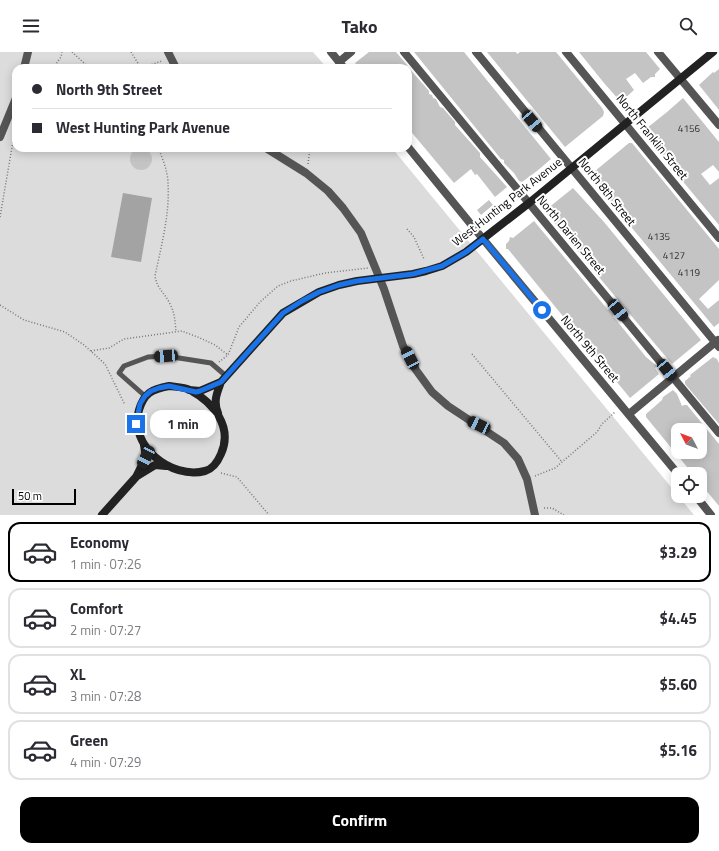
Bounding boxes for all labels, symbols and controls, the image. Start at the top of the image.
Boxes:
text: Tako [341,13,378,40]
icon: menu [20,15,42,37]
icon: search [677,15,699,37]
text: North 9th Street [56,78,162,101]
street label: North Franklin Street [612,90,694,184]
car [520,108,544,134]
text: West Hunting Park Avenue [56,116,230,139]
house number: 4156 [678,121,701,136]
street label: West Hunting Park Avenue [448,153,566,251]
street label: North 8th Street [574,154,641,230]
street label: North Darien Street [532,191,611,279]
house number: 4135 [648,229,671,244]
house number: 4127 [663,248,685,263]
house number: 4119 [678,265,701,280]
car [606,297,630,323]
route start [533,301,551,319]
street label: North 9th Street [556,311,625,387]
car [399,345,421,371]
car [154,349,178,363]
car [655,357,679,383]
callout: 1 min [150,410,216,438]
text: 1 min [167,414,199,434]
car [466,414,492,436]
route end [127,415,145,433]
north arrow [671,423,707,459]
map controls [671,423,707,503]
car [135,444,157,470]
button: locate [671,467,707,503]
scale bar [12,487,76,506]
text: 50 m [18,488,42,504]
text: Economy [70,531,129,554]
icon: car [22,534,58,570]
text: $3.29 [660,541,697,564]
text: 1 min · 07:26 [70,554,141,574]
text: Comfort [70,597,123,620]
icon: car [22,600,58,636]
text: $4.45 [660,607,697,630]
text: 2 min · 07:27 [70,620,141,640]
text: XL [70,663,86,686]
icon: car [22,666,58,702]
text: $5.60 [660,673,697,696]
text: 3 min · 07:28 [70,686,141,706]
text: Green [70,729,108,752]
icon: car [22,732,58,768]
text: $5.16 [660,739,697,762]
text: 4 min · 07:29 [70,752,141,772]
button: Confirm [20,797,699,843]

